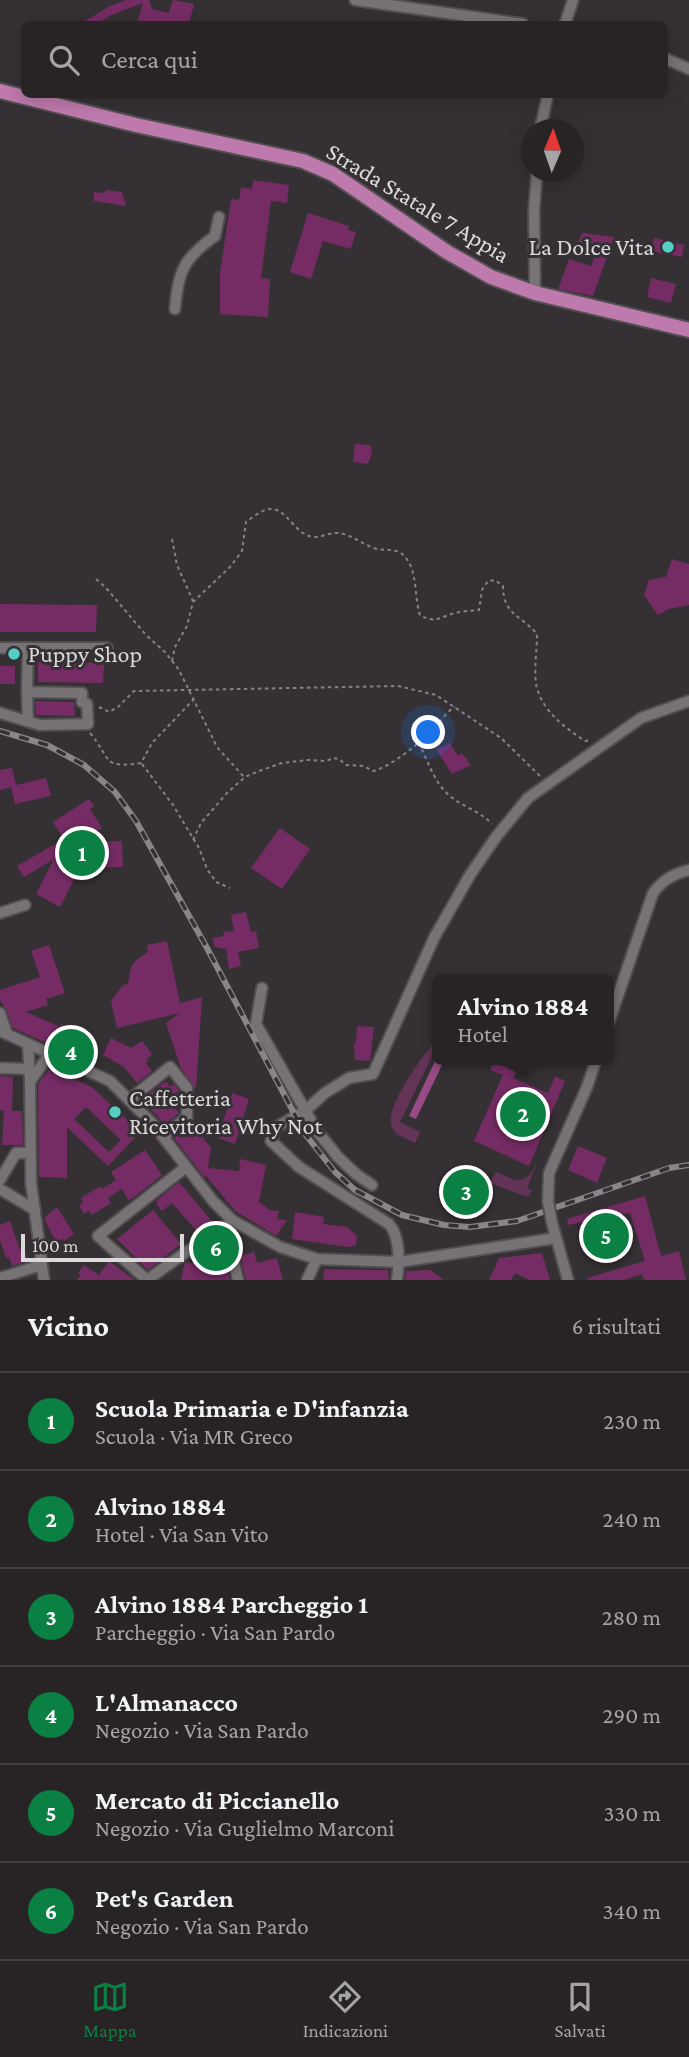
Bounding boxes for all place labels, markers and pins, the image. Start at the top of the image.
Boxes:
place label: La Dolce Vita [529,233,654,260]
marker: La Dolce Vita [660,239,676,255]
place label: Puppy Shop [28,640,142,667]
marker: Puppy Shop [6,646,22,662]
pin: 1 [59,827,105,879]
pin: 4 [48,1026,94,1078]
place label: Caffetteria Ricevitoria Why Not [129,1084,323,1139]
pin: 2 [500,1088,546,1140]
marker: Caffetteria Ricevitoria Why Not [107,1104,123,1120]
pin: 3 [443,1166,489,1218]
pin: 5 [583,1210,629,1262]
pin: 6 [193,1222,239,1274]

